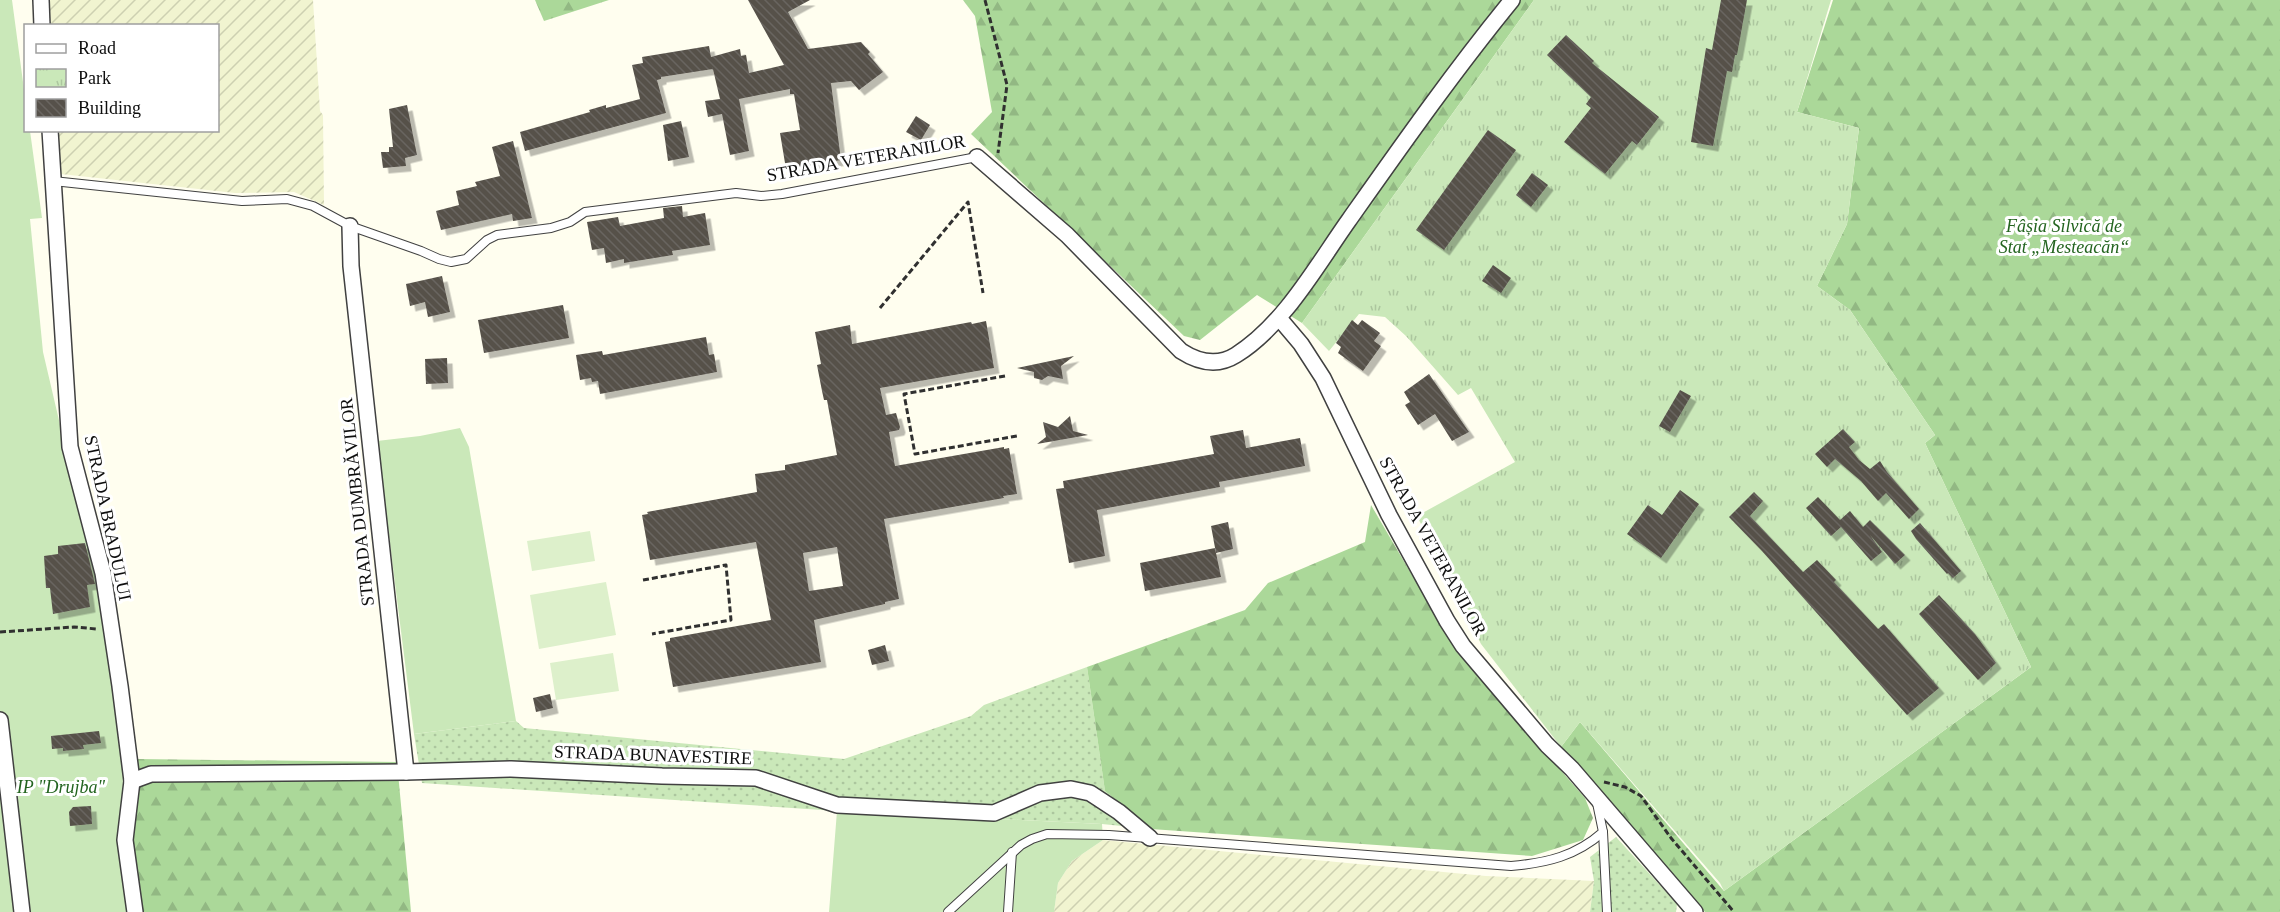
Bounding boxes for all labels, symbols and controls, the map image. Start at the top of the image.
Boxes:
legend [24,24,219,132]
text: Road [78,38,116,58]
text: Park [78,68,111,88]
text: Building [78,98,141,118]
street label: STRADA VETERANILOR [765,131,967,185]
park label: Fâșia Silvică de Stat „Mesteacăn“ [1999,216,2129,257]
street label: STRADA DUMBRĂVILOR [336,397,378,607]
street label: STRADA BRADULUI [81,434,135,602]
street label: STRADA VETERANILOR [1375,453,1491,639]
street label: STRADA BUNAVESTIRE [554,742,752,768]
park label: IP "Drujba" [16,777,106,797]

